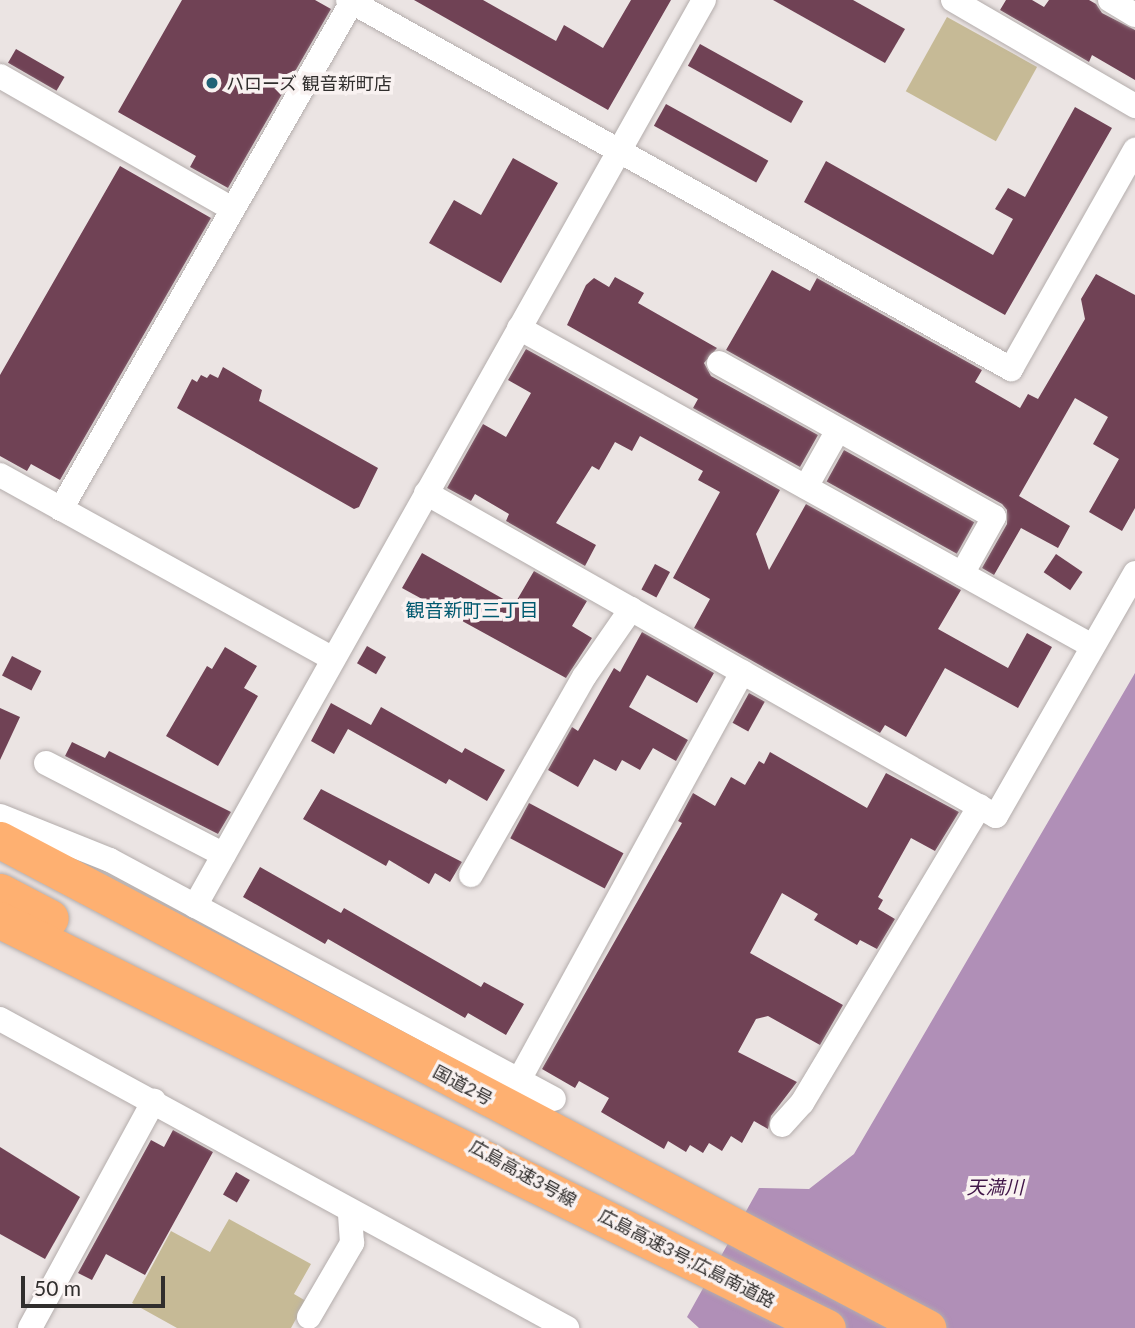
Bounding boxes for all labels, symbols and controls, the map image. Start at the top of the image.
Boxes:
place label: ハローズ 観音新町店 [226,72,393,94]
marker: ハローズ 観音新町店 [204,75,220,91]
district label: 観音新町三丁目 [406,599,538,621]
street label: 国道2号 [429,1060,497,1110]
street label: 広島高速3号線 [466,1135,580,1211]
water label: 天満川 [967,1176,1023,1198]
street label: 広島高速3号;広島南道路 [595,1204,779,1312]
scale bar [24,1262,168,1306]
text: 50 m [34,1275,81,1300]

